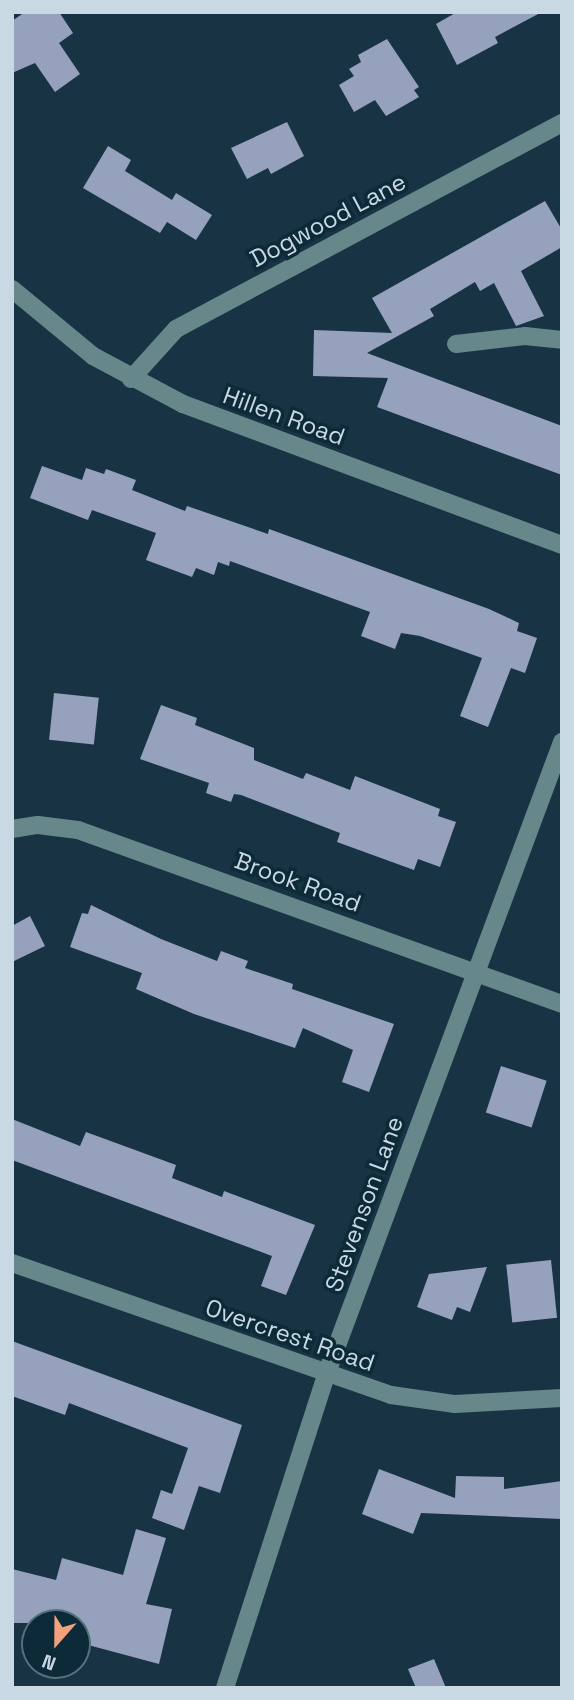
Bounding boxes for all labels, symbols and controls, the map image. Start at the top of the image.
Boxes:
street label: Dogwood Lane [245,167,411,273]
street label: Hillen Road [219,381,349,451]
street label: Brook Road [231,846,365,918]
street label: Stevenson Lane [319,1112,409,1296]
street label: Overcrest Road [202,1293,378,1377]
north arrow [21,1609,91,1679]
text: N [39,1648,59,1676]

